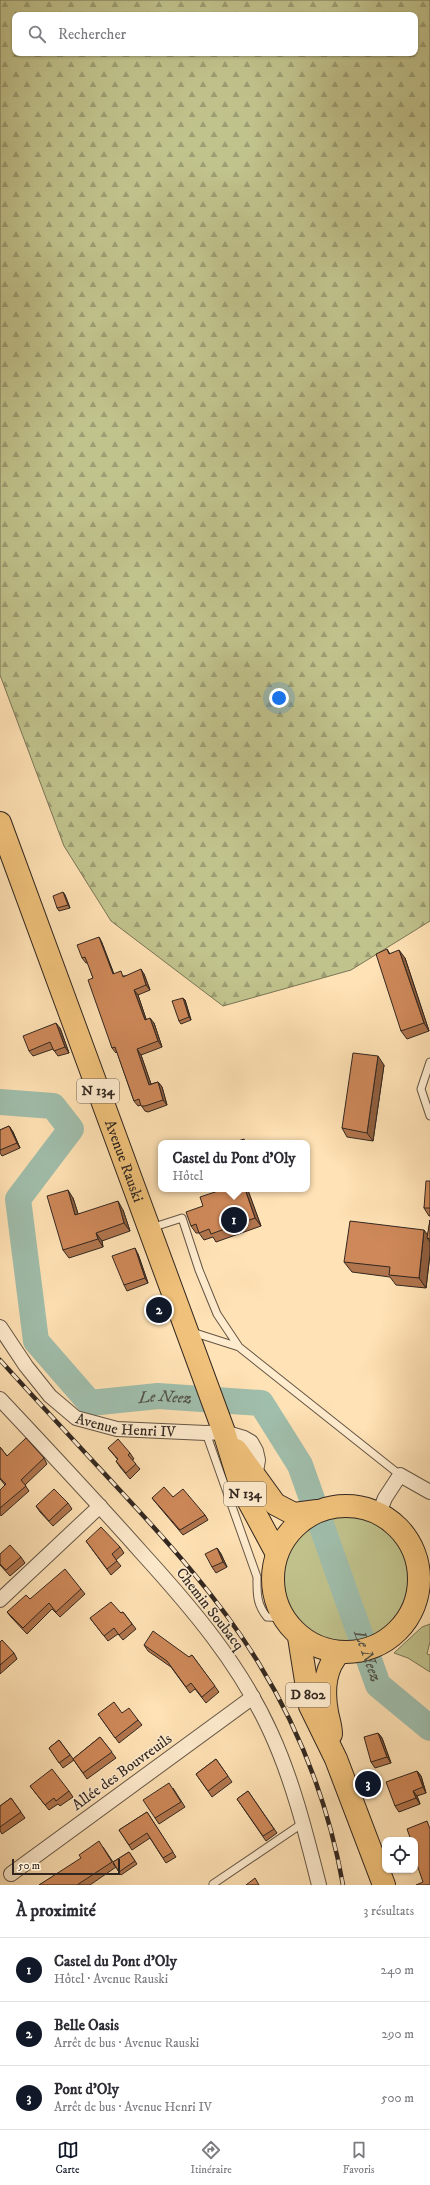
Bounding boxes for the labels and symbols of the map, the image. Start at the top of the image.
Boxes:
your location [269,688,289,708]
road number: N 134 [77,1079,119,1103]
street label: Avenue Rauski [100,1117,148,1205]
pin: 1 [221,1205,247,1235]
pin: 2 [146,1295,172,1325]
water label: Le Neez [136,1386,193,1408]
street label: Avenue Henri IV [74,1409,177,1441]
road number: N 134 [224,1482,266,1506]
street label: Chemin Soubacq [172,1564,249,1655]
water label: Le Neez [349,1626,386,1685]
road number: D 802 [286,1683,330,1707]
street label: Allée des Bouvreuils [68,1729,176,1815]
pin: 3 [355,1769,381,1799]
scale bar [12,1857,120,1876]

